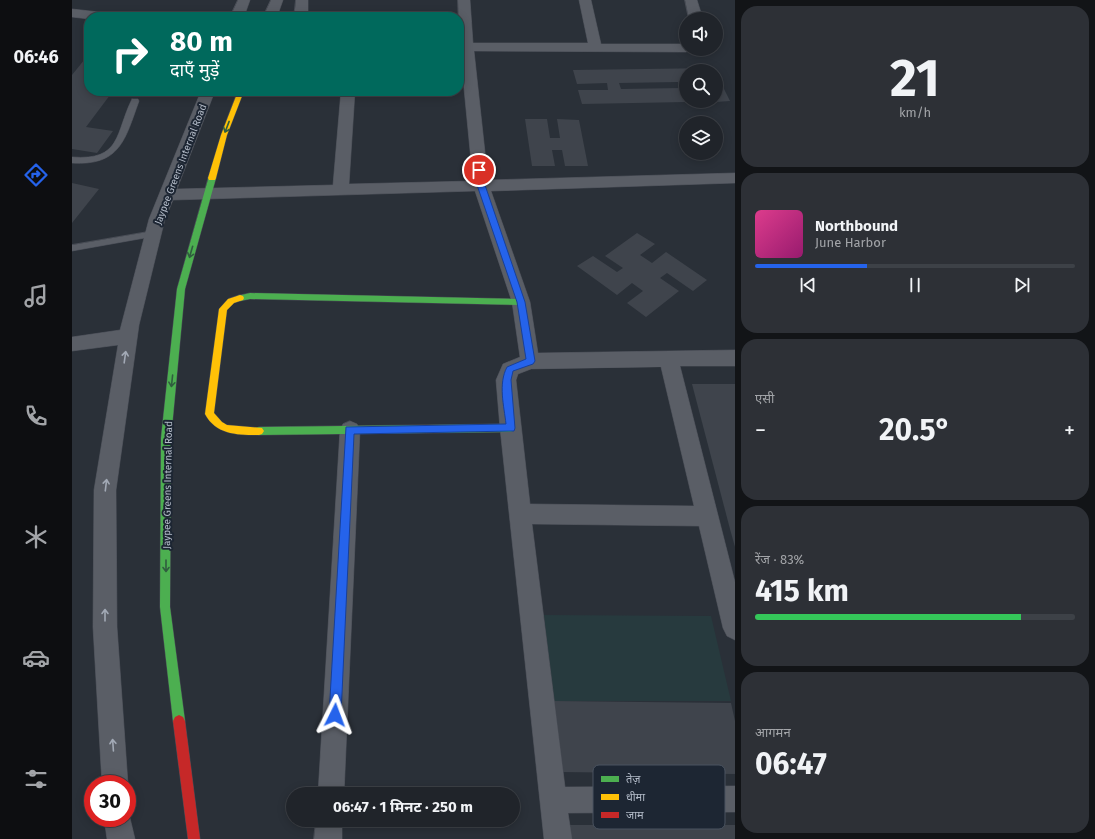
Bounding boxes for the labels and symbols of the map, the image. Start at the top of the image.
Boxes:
street label: Jaypee Greens Internal Road [152,102,209,226]
one-way arrow [222,121,230,133]
pin [462,153,496,187]
one-way arrow [187,246,194,259]
one-way arrow [121,351,129,364]
one-way arrow [168,374,176,387]
street label: Jaypee Greens Internal Road [161,421,175,549]
one-way arrow [102,479,110,492]
one-way arrow [162,559,170,572]
one-way arrow [101,609,109,622]
position arrow [314,694,356,736]
one-way arrow [109,739,116,752]
legend [593,765,725,829]
text: तेज़ [626,773,641,786]
speed limit sign: 30 [84,775,136,827]
text: धीमा [626,791,645,804]
text: जाम [626,809,644,822]

